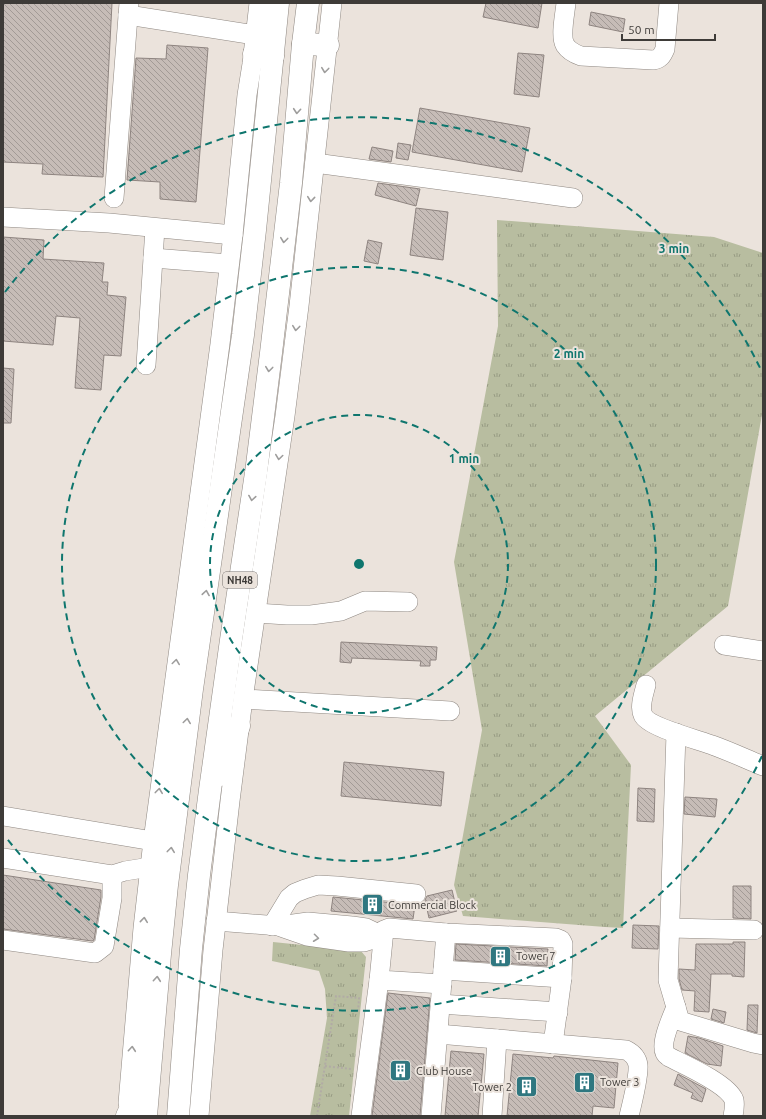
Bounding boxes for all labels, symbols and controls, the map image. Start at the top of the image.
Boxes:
scale bar [622,16,715,42]
text: 50 m [628,23,655,36]
one-way arrow [321,67,330,73]
one-way arrow [293,108,302,114]
one-way arrow [307,196,316,202]
one-way arrow [280,237,289,243]
text: 3 min [659,242,689,255]
one-way arrow [292,325,301,331]
text: 2 min [554,347,584,360]
one-way arrow [265,366,274,372]
text: 1 min [449,452,479,465]
one-way arrow [275,454,284,460]
one-way arrow [248,495,257,501]
centre of rings [352,557,366,571]
road number: NH48 [223,572,257,588]
one-way arrow [201,589,210,596]
one-way arrow [171,659,180,665]
one-way arrow [182,718,191,724]
one-way arrow [154,788,163,794]
one-way arrow [166,847,175,853]
building icon: Commercial Block [360,892,386,918]
place label: Commercial Block [388,899,477,911]
one-way arrow [139,917,148,923]
one-way arrow [313,933,319,942]
building icon: Tower 7 [488,943,514,969]
place label: Tower 7 [516,950,556,962]
one-way arrow [153,976,162,982]
one-way arrow [128,1046,137,1052]
building icon: Club House [387,1058,413,1084]
place label: Club House [416,1065,472,1077]
building icon: Tower 3 [571,1069,597,1095]
building icon: Tower 2 [514,1074,540,1100]
place label: Tower 3 [600,1076,640,1088]
place label: Tower 2 [472,1081,512,1093]

